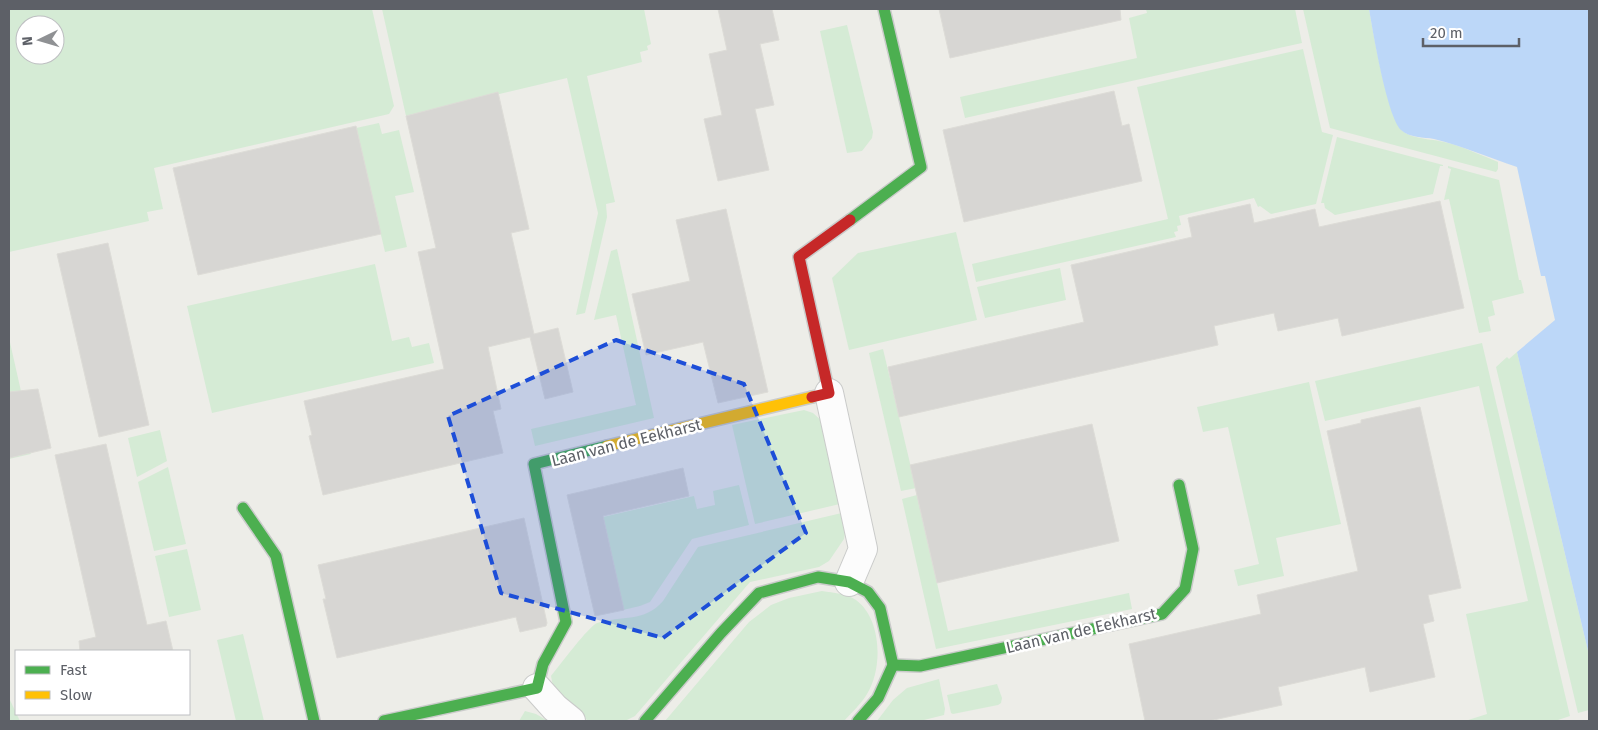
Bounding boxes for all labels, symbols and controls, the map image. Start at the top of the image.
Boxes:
north arrow [15,15,65,65]
scale bar [1423,15,1519,47]
text: 20 m [1430,24,1463,42]
text: N [19,36,36,46]
street label: Laan van de Eekharst [549,415,703,470]
street label: Laan van de Eekharst [1004,604,1158,657]
legend [15,650,190,715]
text: Fast [60,661,87,679]
text: Slow [60,686,92,704]

